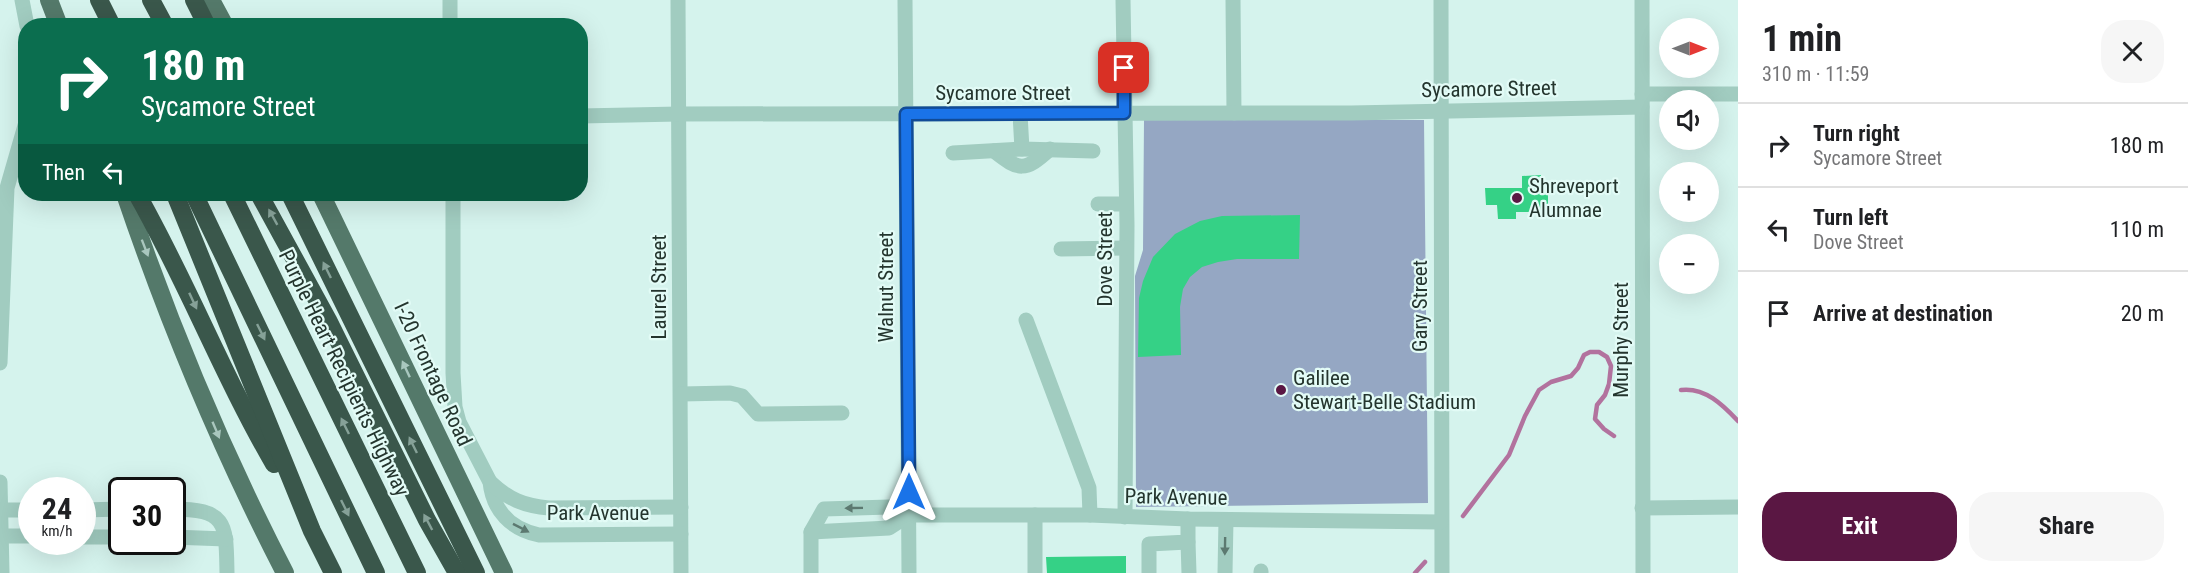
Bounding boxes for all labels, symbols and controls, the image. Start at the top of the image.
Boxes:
north arrow [1659,18,1719,78]
map controls [1659,18,1719,294]
text: 1 min [1762,18,1842,60]
button: close [2101,20,2164,83]
text: 180 m [141,41,246,90]
icon: right [42,42,120,120]
pin [1098,42,1149,93]
icon: arrive [1107,51,1140,84]
text: 310 m · 11:59 [1762,62,1869,86]
street label: Sycamore Street [1421,76,1557,102]
street label: Sycamore Street [935,81,1071,105]
button: sound [1659,90,1719,150]
text: Sycamore Street [141,91,315,123]
text: Turn right [1813,121,1900,146]
icon: right [1762,129,1795,162]
text: 180 m [2110,133,2164,158]
text: Sycamore Street [1813,146,1942,170]
icon: left [97,156,130,189]
text: Then [42,160,85,185]
button: + [1659,162,1719,222]
place label: Shreveport Alumnae [1529,174,1619,222]
marker: Shreveport Alumnae [1510,191,1524,205]
text: Turn left [1813,205,1888,230]
one-way arrow [268,209,278,226]
street label: Dove Street [1093,211,1117,307]
icon: left [1762,213,1795,246]
text: 110 m [2110,217,2164,242]
text: Dove Street [1813,230,1904,254]
street label: Walnut Street [874,231,898,343]
street label: Laurel Street [647,234,671,340]
button: − [1659,234,1719,294]
one-way arrow [140,240,150,258]
street label: Purple Heart Recipients Highway [274,246,414,500]
street label: Gary Street [1408,260,1432,352]
one-way arrow [322,262,331,279]
street label: Murphy Street [1609,282,1633,398]
one-way arrow [189,293,198,310]
icon: arrive [1762,297,1795,330]
street label: I-20 Frontage Road [389,298,477,450]
text: Arrive at destination [1813,301,1993,326]
text: 20 m [2121,301,2164,326]
one-way arrow [256,323,265,340]
one-way arrow [401,359,411,377]
place label: Galilee Stewart-Belle Stadium [1293,366,1476,414]
marker: Galilee Stewart-Belle Stadium [1274,383,1288,397]
one-way arrow [340,417,350,434]
one-way arrow [212,421,221,439]
one-way arrow [409,436,419,454]
position arrow [877,460,941,524]
speed limit sign: 30 [108,477,186,555]
street label: Park Avenue [1124,484,1228,510]
text: 24 [42,491,72,526]
button: Exit [1762,492,1957,561]
button: Share [1969,492,2164,561]
one-way arrow [340,499,350,516]
street label: Park Avenue [547,501,650,525]
one-way arrow [844,503,863,513]
one-way arrow [423,513,433,530]
text: km/h [42,522,72,540]
one-way arrow [512,523,529,533]
one-way arrow [1221,537,1230,556]

